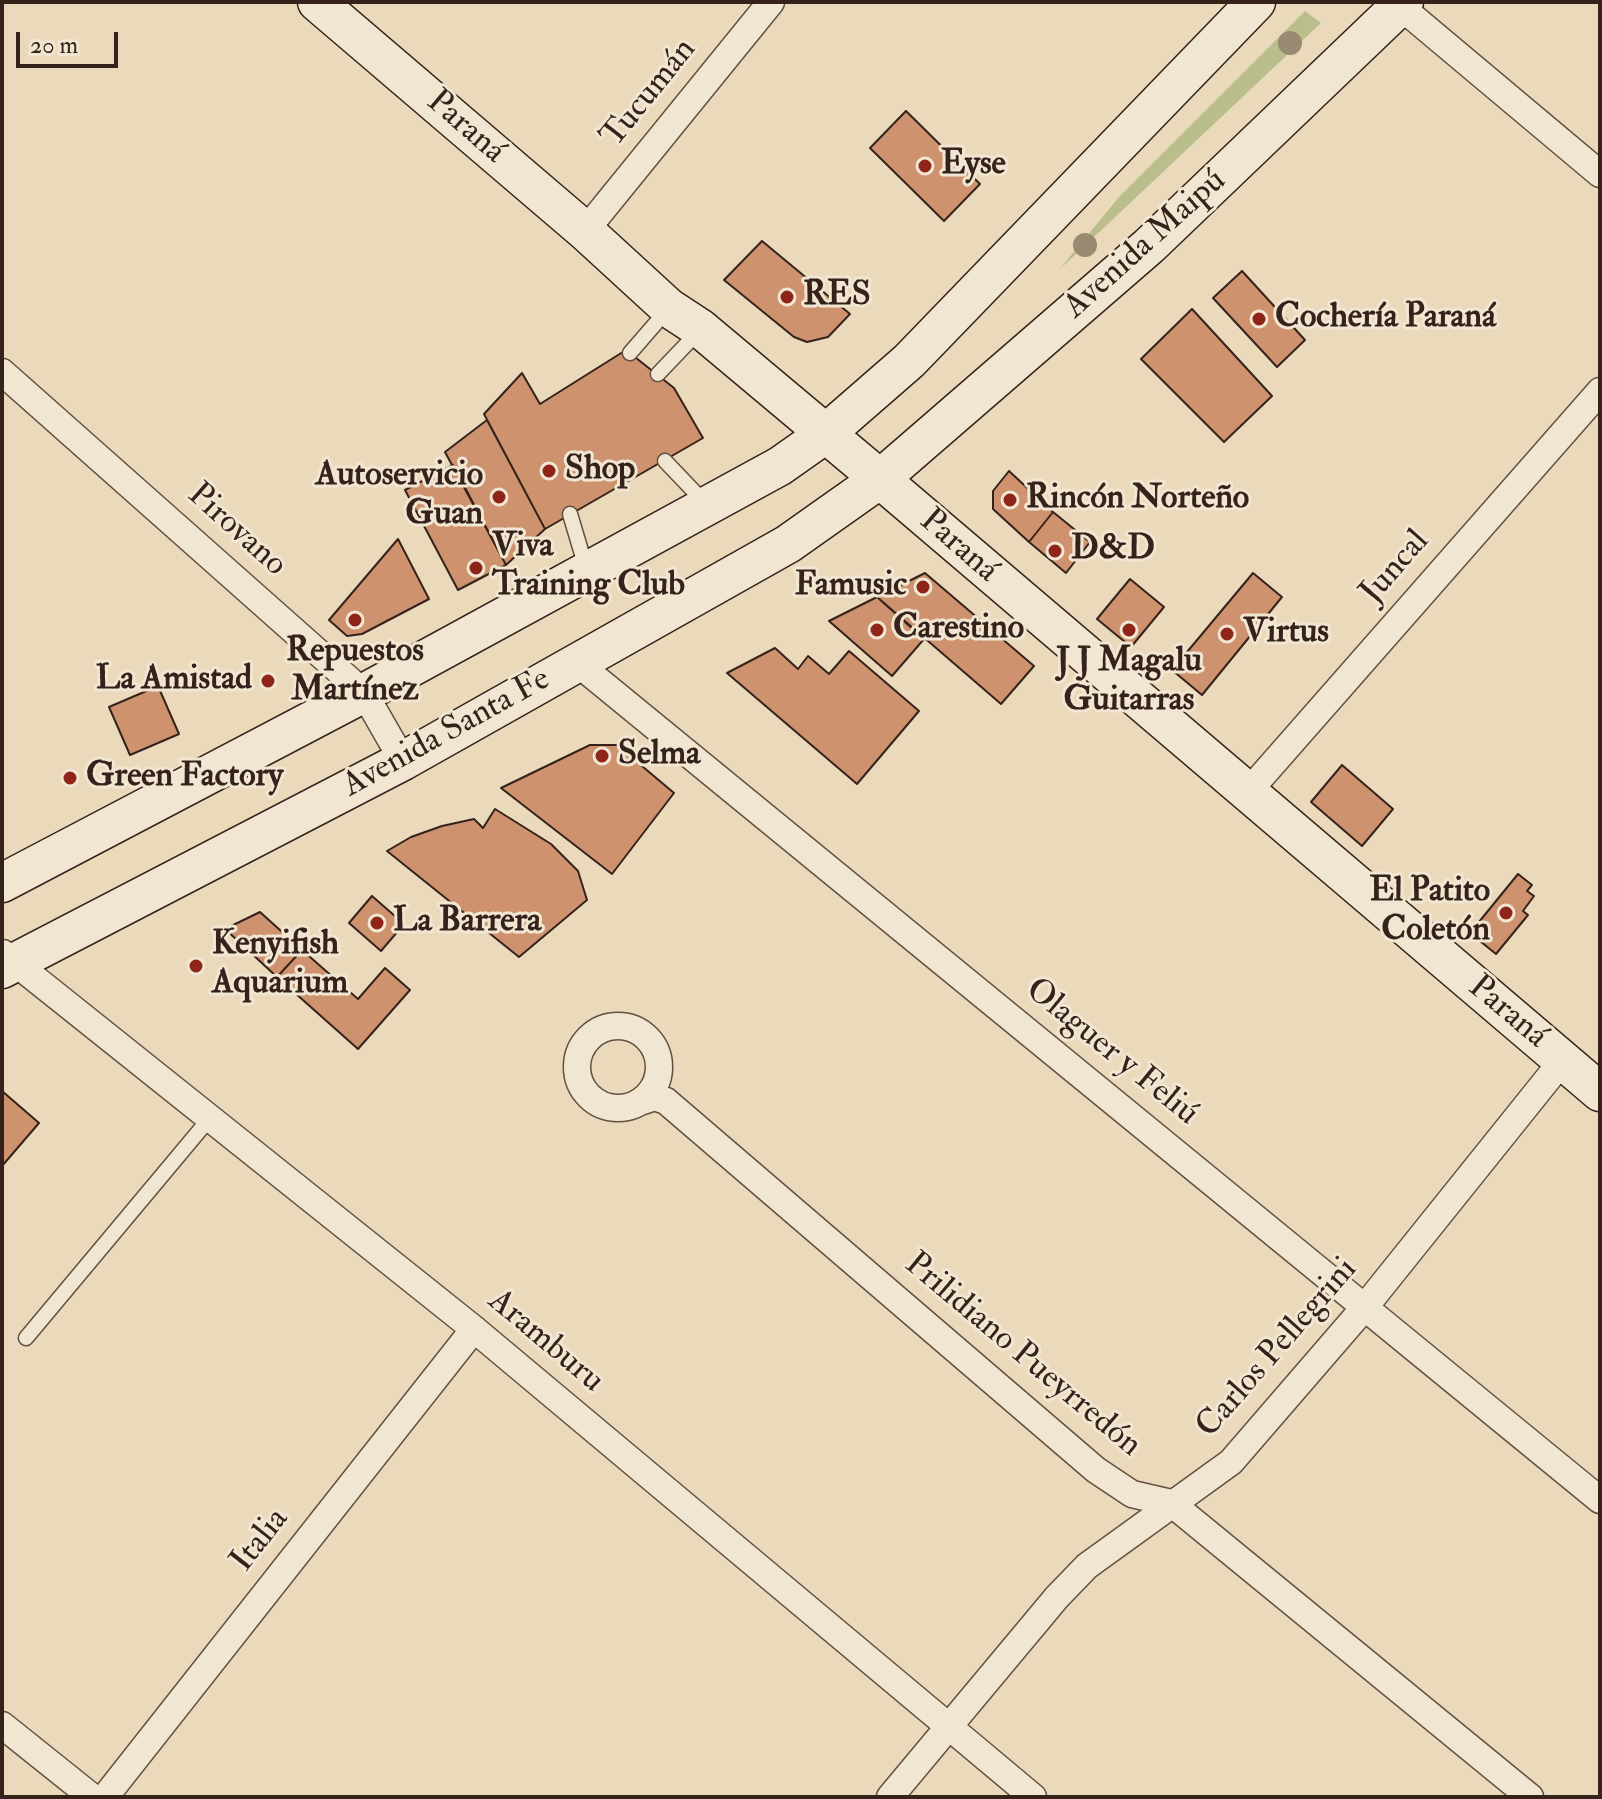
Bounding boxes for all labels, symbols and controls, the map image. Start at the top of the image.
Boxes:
scale bar [20,16,122,66]
text: 20 m [30,30,78,61]
street label: Tucumán [594,31,706,157]
street label: Paraná [417,83,513,173]
place label: Eyse [941,146,1006,186]
marker: Eyse [916,157,934,175]
street label: Avenida Maipú [1057,162,1235,328]
place label: RES [803,277,871,317]
marker: RES [778,288,796,306]
place label: Cochería Paraná [1275,299,1496,339]
marker: Cochería Paraná [1250,310,1268,328]
place label: Shop [565,451,635,491]
place label: Autoservicio Guan [315,457,483,536]
marker: Shop [540,462,558,480]
street label: Pirovano [178,476,294,586]
place label: Rincón Norteño [1026,480,1249,520]
marker: Autoservicio Guan [490,488,508,506]
marker: Rincón Norteño [1001,491,1019,509]
street label: Paraná [910,502,1006,592]
street label: Juncal [1353,523,1439,613]
place label: Viva Training Club [492,528,685,608]
place label: D&D [1071,531,1155,571]
marker: D&D [1046,542,1064,560]
marker: Viva Training Club [467,559,485,577]
place label: Famusic [795,567,907,607]
marker: Famusic [914,578,932,596]
place label: Carestino [893,610,1024,650]
marker: Repuestos Martínez [346,611,364,629]
place label: Virtus [1243,614,1329,654]
marker: Carestino [868,621,886,639]
marker: J J Magalu Guitarras [1120,621,1138,639]
marker: Virtus [1218,625,1236,643]
place label: Repuestos Martínez [286,633,424,712]
place label: J J Magalu Guitarras [1056,643,1202,722]
street label: Avenida Santa Fe [336,660,558,808]
place label: La Amistad [96,661,252,701]
marker: La Amistad [259,672,277,690]
place label: Selma [618,736,700,776]
marker: Selma [593,747,611,765]
place label: Green Factory [86,758,283,798]
marker: Green Factory [61,769,79,787]
place label: El Patito Coletón [1369,873,1490,952]
place label: La Barrera [393,903,541,943]
marker: El Patito Coletón [1497,904,1515,922]
marker: La Barrera [368,914,386,932]
place label: Kenyifish Aquarium [212,926,348,1006]
marker: Kenyifish Aquarium [187,957,205,975]
street label: Paraná [1459,968,1555,1058]
street label: Olaguer y Feliú [1016,971,1206,1135]
street label: Prilidiano Pueyrredón [895,1245,1149,1467]
street label: Carlos Pellegrini [1189,1251,1367,1447]
street label: Aramburu [479,1282,611,1402]
street label: Italia [223,1501,299,1581]

